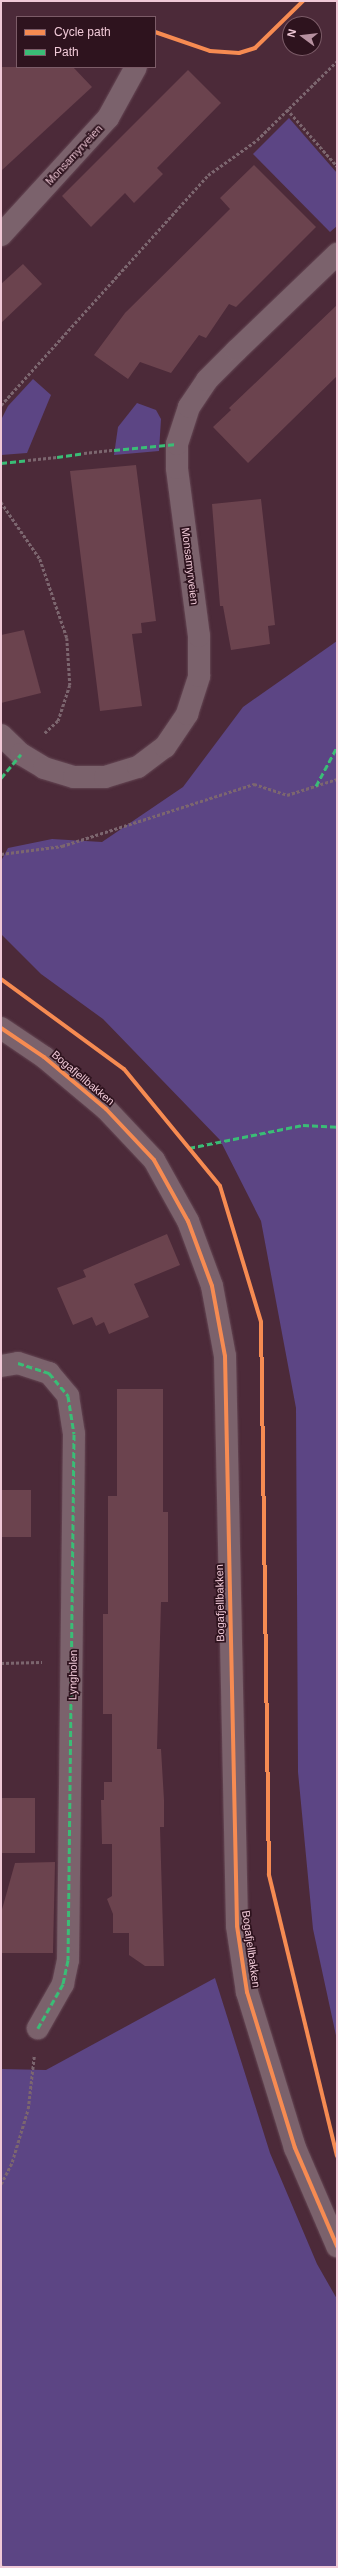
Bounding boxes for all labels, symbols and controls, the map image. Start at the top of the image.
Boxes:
legend [16,16,156,68]
north arrow [282,16,322,56]
text: Cycle path [54,25,111,39]
text: N [285,28,298,39]
text: Path [54,45,79,59]
street label: Monsamyrveien [43,122,105,188]
street label: Monsamyrveien [179,527,201,605]
street label: Bogafjellbakken [49,1048,117,1108]
street label: Bogafjellbakken [213,1564,227,1642]
street label: Lyngholen [66,1650,80,1700]
street label: Bogafjellbakken [239,1910,263,1988]

